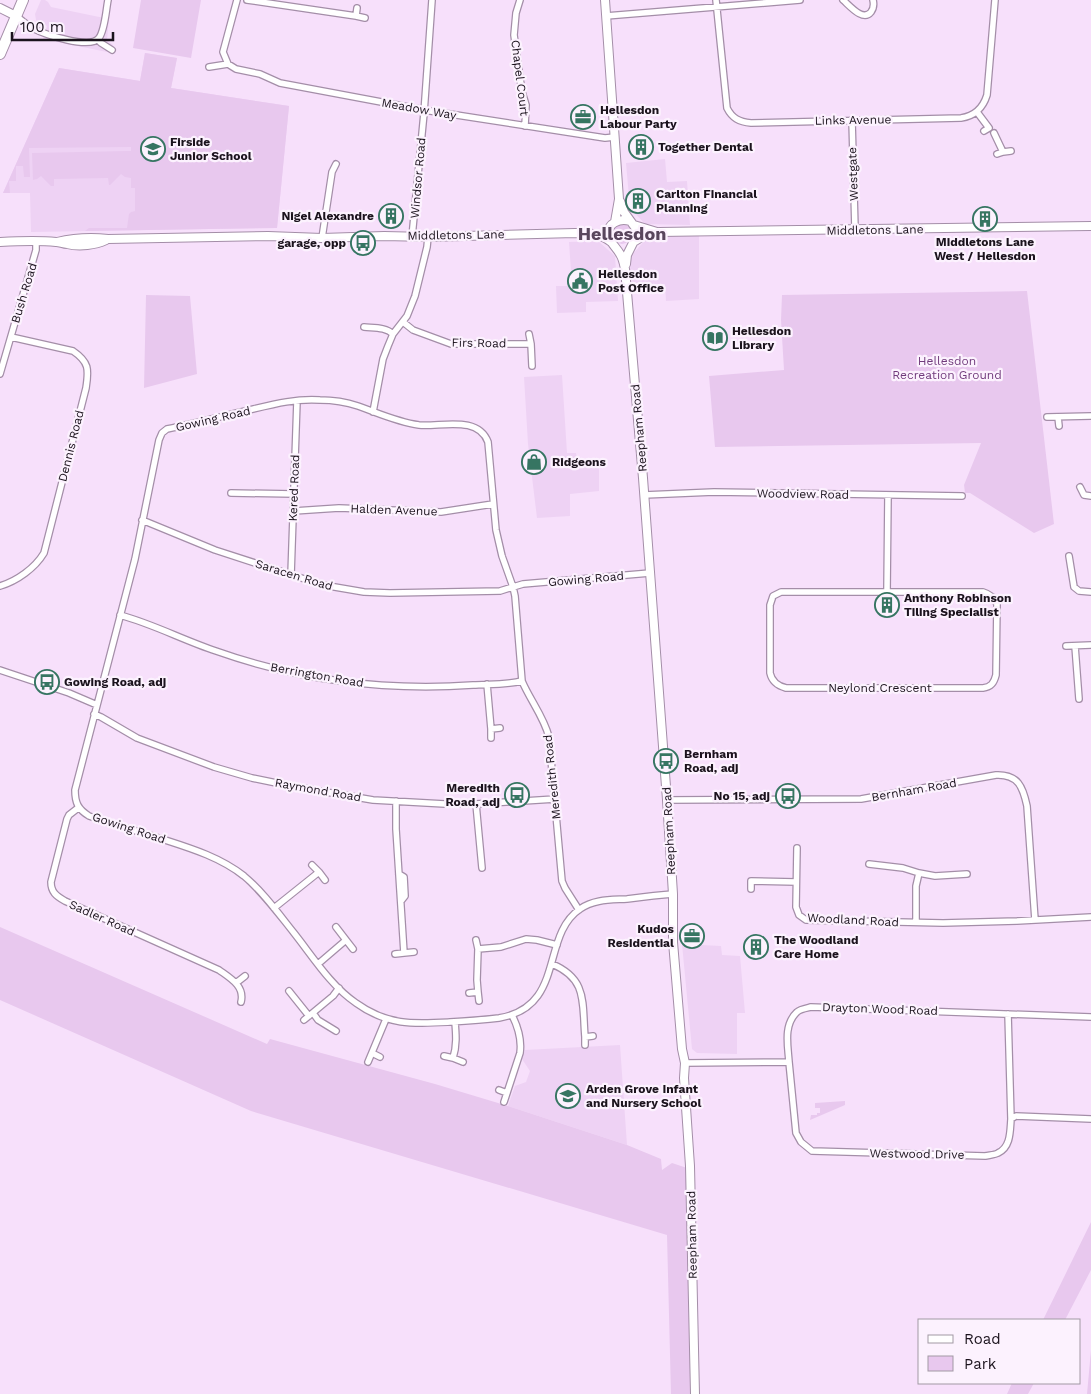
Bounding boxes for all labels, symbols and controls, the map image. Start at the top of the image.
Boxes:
scale bar [12,10,114,42]
text: 100 m [20,18,64,36]
street label: Chapel Court [508,39,532,117]
street label: Meadow Way [381,96,458,123]
place label: Hellesdon Labour Party [600,103,677,131]
office icon: Hellesdon Labour Party [570,104,596,130]
street label: Links Avenue [814,112,892,128]
building icon: Together Dental [628,134,654,160]
place label: Firside Junior School [170,135,252,163]
school or university icon: Firside Junior School [140,136,166,162]
street label: Windsor Road [407,137,429,219]
place label: Together Dental [658,140,753,154]
street label: Westgate [845,147,861,201]
place label: Carlton Financial Planning [656,187,757,215]
building icon: Carlton Financial Planning [625,188,651,214]
building icon: Nigel Alexandre [378,203,404,229]
building icon: Middletons Lane West / Hellesdon [972,206,998,232]
place label: Nigel Alexandre [281,209,374,223]
street label: Middletons Lane [826,222,924,238]
district label: Hellesdon [578,223,666,244]
street label: Middletons Lane [407,227,505,243]
bus stop icon: garage, opp [350,230,376,256]
place label: Middletons Lane West / Hellesdon [934,235,1036,263]
place label: garage, opp [277,236,346,250]
street label: Bush Road [8,261,40,325]
place label: Hellesdon Post Office [598,267,664,295]
public building icon: Hellesdon Post Office [567,268,593,294]
place label: Hellesdon Library [732,324,791,352]
library icon: Hellesdon Library [702,325,728,351]
street label: Firs Road [451,336,507,350]
park label: Hellesdon Recreation Ground [892,354,1002,382]
street label: Reepham Road [628,383,650,473]
street label: Gowing Road [174,404,252,434]
street label: Dennis Road [55,409,87,483]
shop icon: Ridgeons [521,449,547,475]
street label: Kered Road [286,454,302,522]
place label: Ridgeons [552,455,607,469]
street label: Woodview Road [757,486,849,502]
street label: Halden Avenue [350,501,438,519]
street label: Saracen Road [254,557,334,593]
street label: Gowing Road [547,569,625,589]
place label: Anthony Robinson Tiling Specialist [904,591,1011,619]
building icon: Anthony Robinson Tiling Specialist [874,592,900,618]
street label: Berrington Road [269,660,365,690]
bus stop icon: Gowing Road, adj [34,669,60,695]
place label: Gowing Road, adj [64,675,166,689]
street label: Neylond Crescent [828,681,932,695]
street label: Meredith Road [541,734,563,820]
place label: Bernham Road, adj [684,747,739,775]
bus stop icon: Bernham Road, adj [653,748,679,774]
street label: Raymond Road [274,776,362,804]
street label: Bernham Road [870,776,958,804]
place label: Meredith Road, adj [445,781,500,809]
bus stop icon: Meredith Road, adj [504,782,530,808]
bus stop icon: No 15, adj [775,783,801,809]
street label: Reepham Road [660,787,678,875]
place label: No 15, adj [714,789,770,803]
street label: Gowing Road [91,810,167,846]
street label: Sadler Road [67,897,137,939]
street label: Woodland Road [807,911,899,929]
place label: Kudos Residential [607,922,675,950]
office icon: Kudos Residential [679,923,705,949]
place label: The Woodland Care Home [774,933,859,961]
building icon: The Woodland Care Home [743,934,769,960]
street label: Drayton Wood Road [822,1000,938,1018]
place label: Arden Grove Infant and Nursery School [586,1082,701,1110]
school or university icon: Arden Grove Infant and Nursery School [555,1083,581,1109]
street label: Westwood Drive [869,1146,965,1162]
street label: Reepham Road [684,1191,700,1279]
legend [918,1319,1081,1384]
text: Road [964,1330,1001,1348]
text: Park [964,1355,997,1373]

